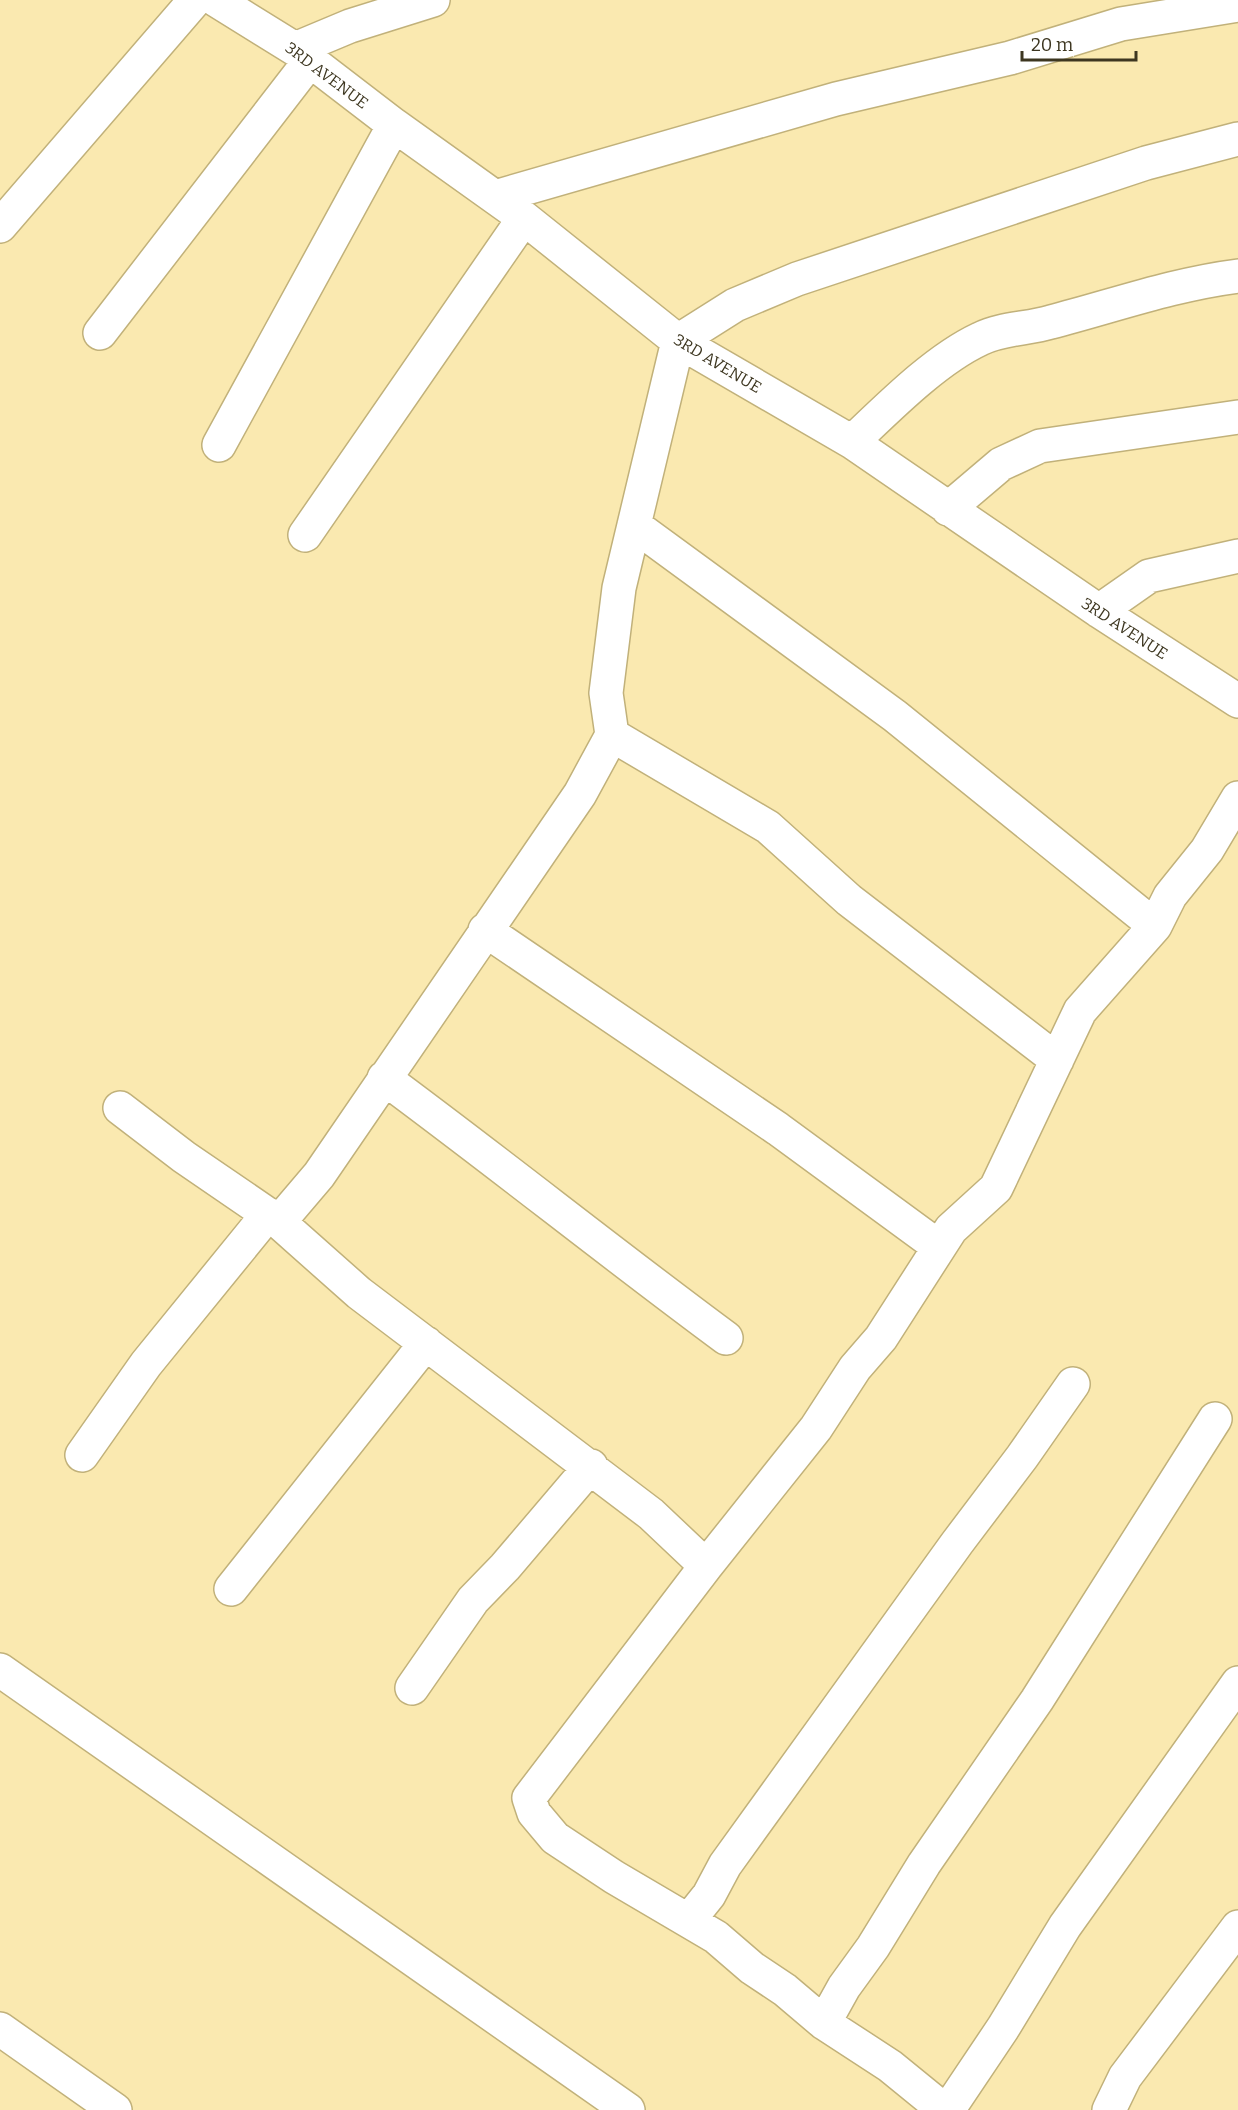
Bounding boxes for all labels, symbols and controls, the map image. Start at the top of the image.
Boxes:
scale bar [1022,24,1136,62]
text: 20 m [1031,34,1073,56]
street label: 3RD AVENUE [282,38,372,113]
street label: 3RD AVENUE [671,330,765,397]
street label: 3RD AVENUE [1078,594,1171,663]

